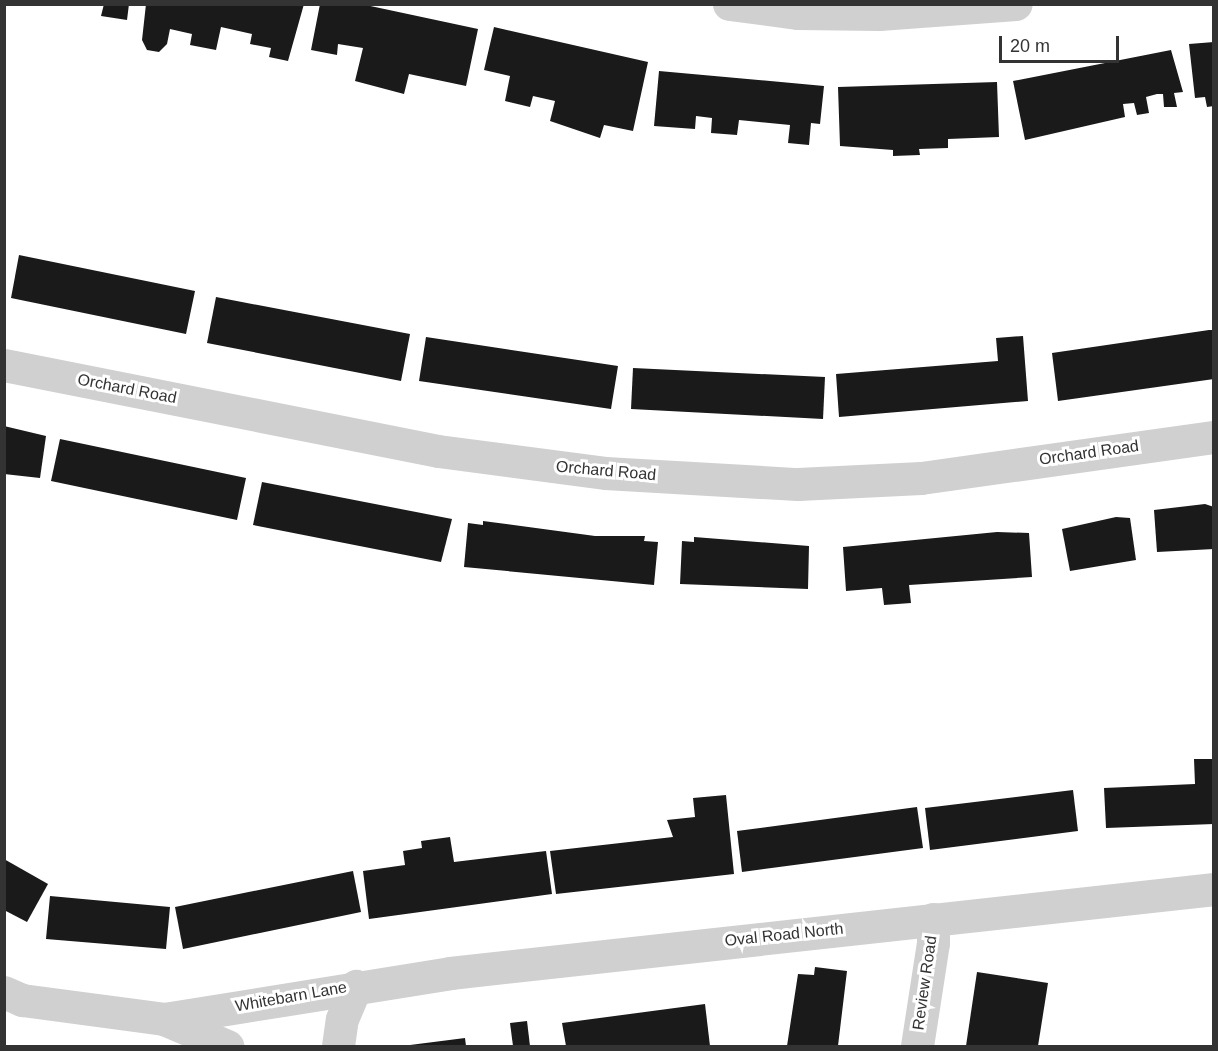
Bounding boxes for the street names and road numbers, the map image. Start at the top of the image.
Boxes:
street label: Orchard Road [76,370,178,408]
street label: Orchard Road [1038,437,1140,469]
street label: Orchard Road [555,457,657,485]
street label: Oval Road North [724,919,844,951]
street label: Review Road [909,935,941,1031]
street label: Whitebarn Lane [234,978,348,1016]

